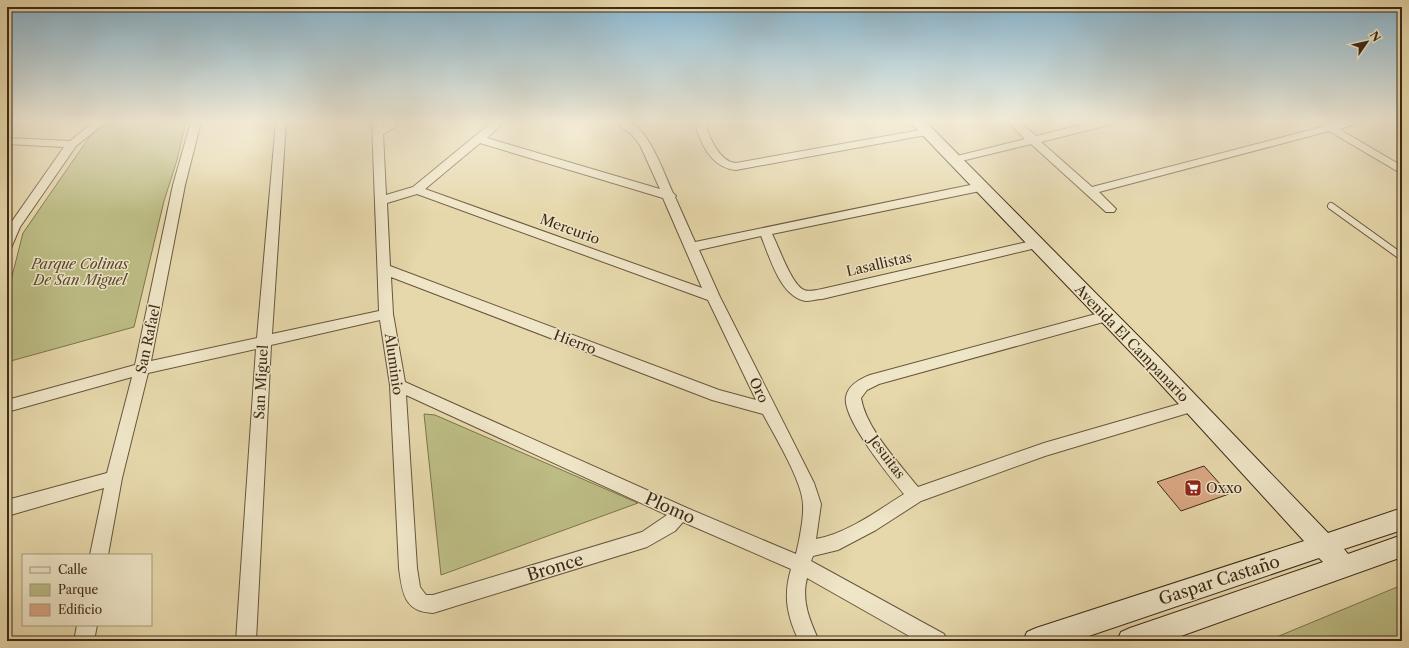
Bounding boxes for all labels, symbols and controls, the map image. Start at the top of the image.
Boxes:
north arrow [1347,22,1387,62]
text: N [1367,29,1384,45]
street label: Mercurio [538,210,602,248]
street label: Lasallistas [844,248,914,280]
park label: Parque Colinas De San Miguel [30,255,130,289]
street label: Avenida El Campanario [1070,280,1193,406]
street label: San Rafael [132,303,164,375]
street label: Hierro [551,326,599,358]
street label: Aluminio [381,331,407,396]
street label: San Miguel [250,344,272,420]
street label: Oro [745,374,773,406]
street label: Jesuitas [864,430,909,482]
supermarket icon: Oxxo [1183,478,1203,498]
place label: Oxxo [1206,479,1242,497]
street label: Plomo [642,488,698,528]
street label: Bronce [524,549,586,585]
street label: Gaspar Castaño [1156,551,1282,609]
legend [22,554,152,626]
text: Calle [58,562,88,577]
text: Parque [58,582,99,597]
text: Edificio [58,602,102,617]

